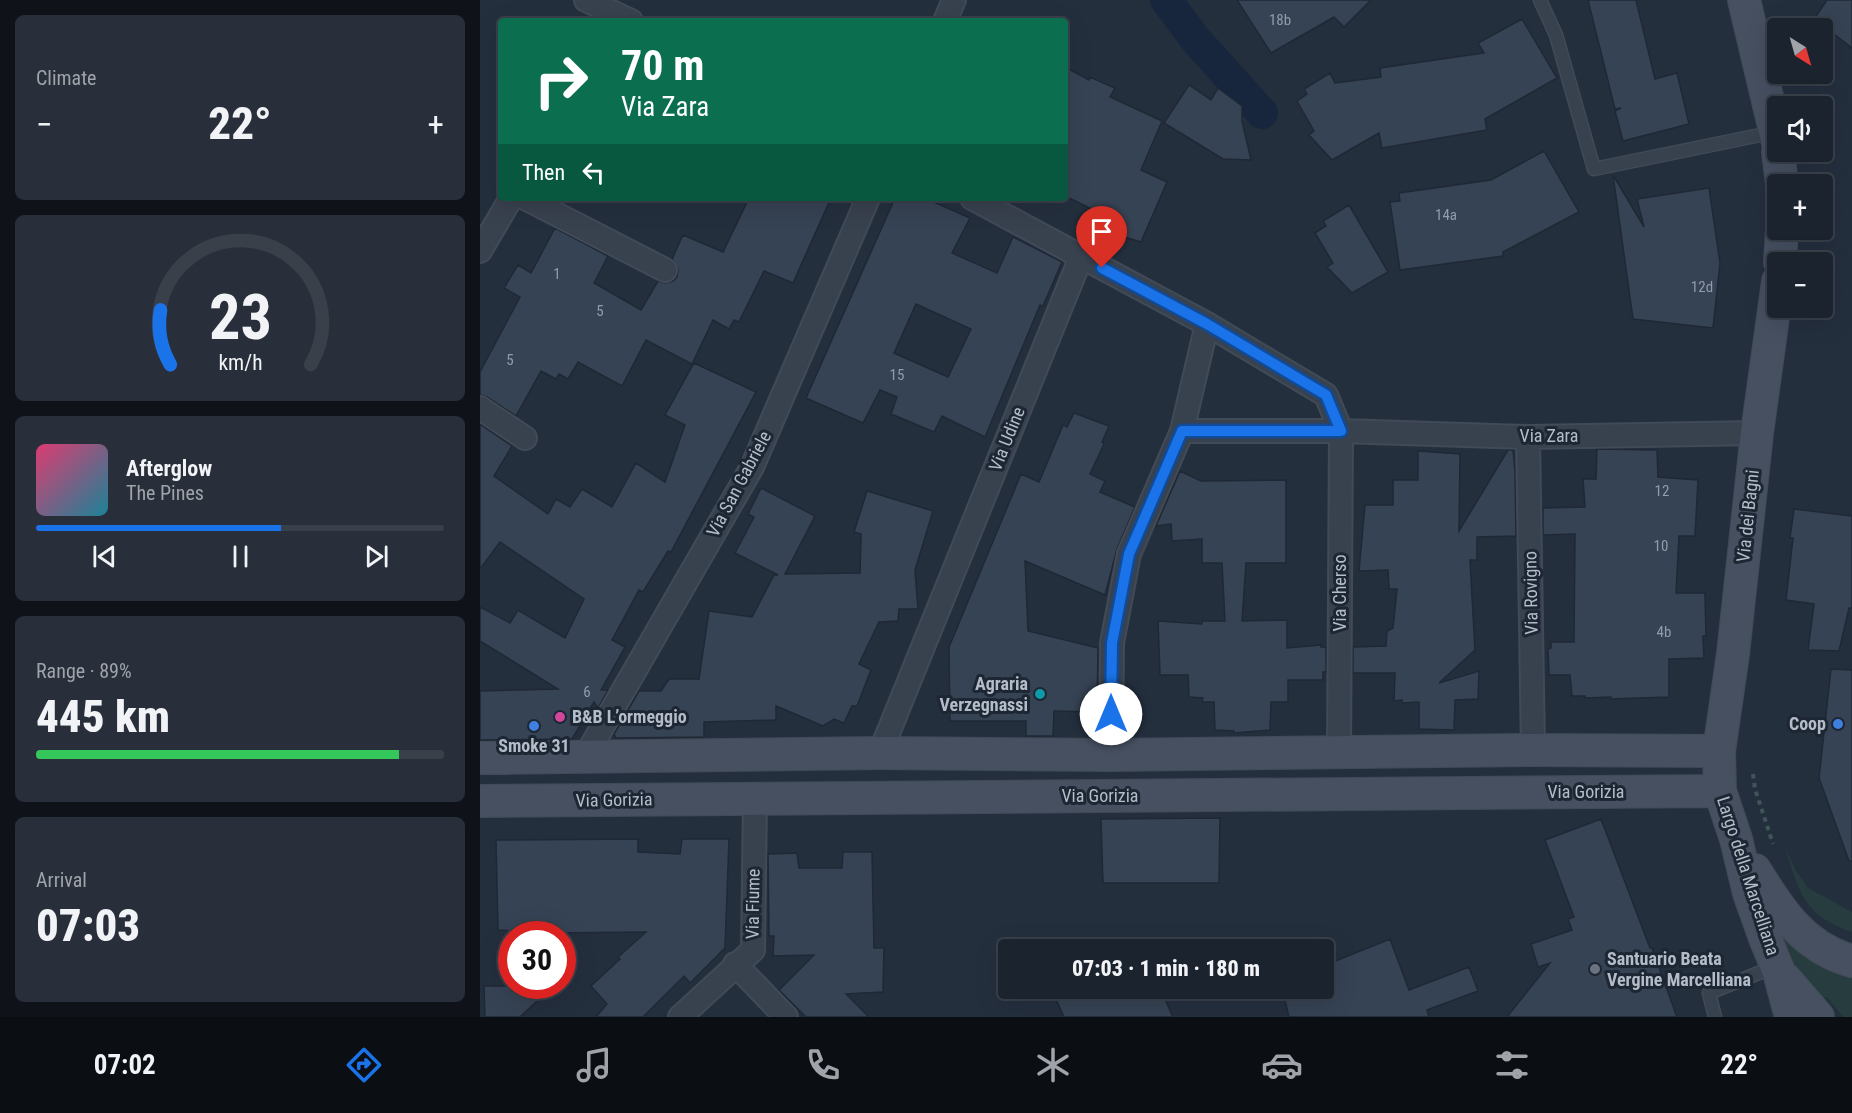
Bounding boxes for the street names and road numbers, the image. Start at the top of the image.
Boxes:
street label: Via Udine [984,404,1029,474]
street label: Via Zara [1520,425,1578,446]
street label: Via San Gabriele [702,427,775,540]
street label: Via dei Bagni [1732,469,1763,563]
street label: Via Rovigno [1519,551,1542,635]
street label: Via Cherso [1329,554,1350,632]
street label: Via Gorizia [1548,781,1624,802]
street label: Via Gorizia [1062,785,1138,806]
street label: Via Gorizia [575,788,653,811]
street label: Largo della Marcelliana [1713,794,1784,958]
street label: Via Fiume [741,869,764,939]

